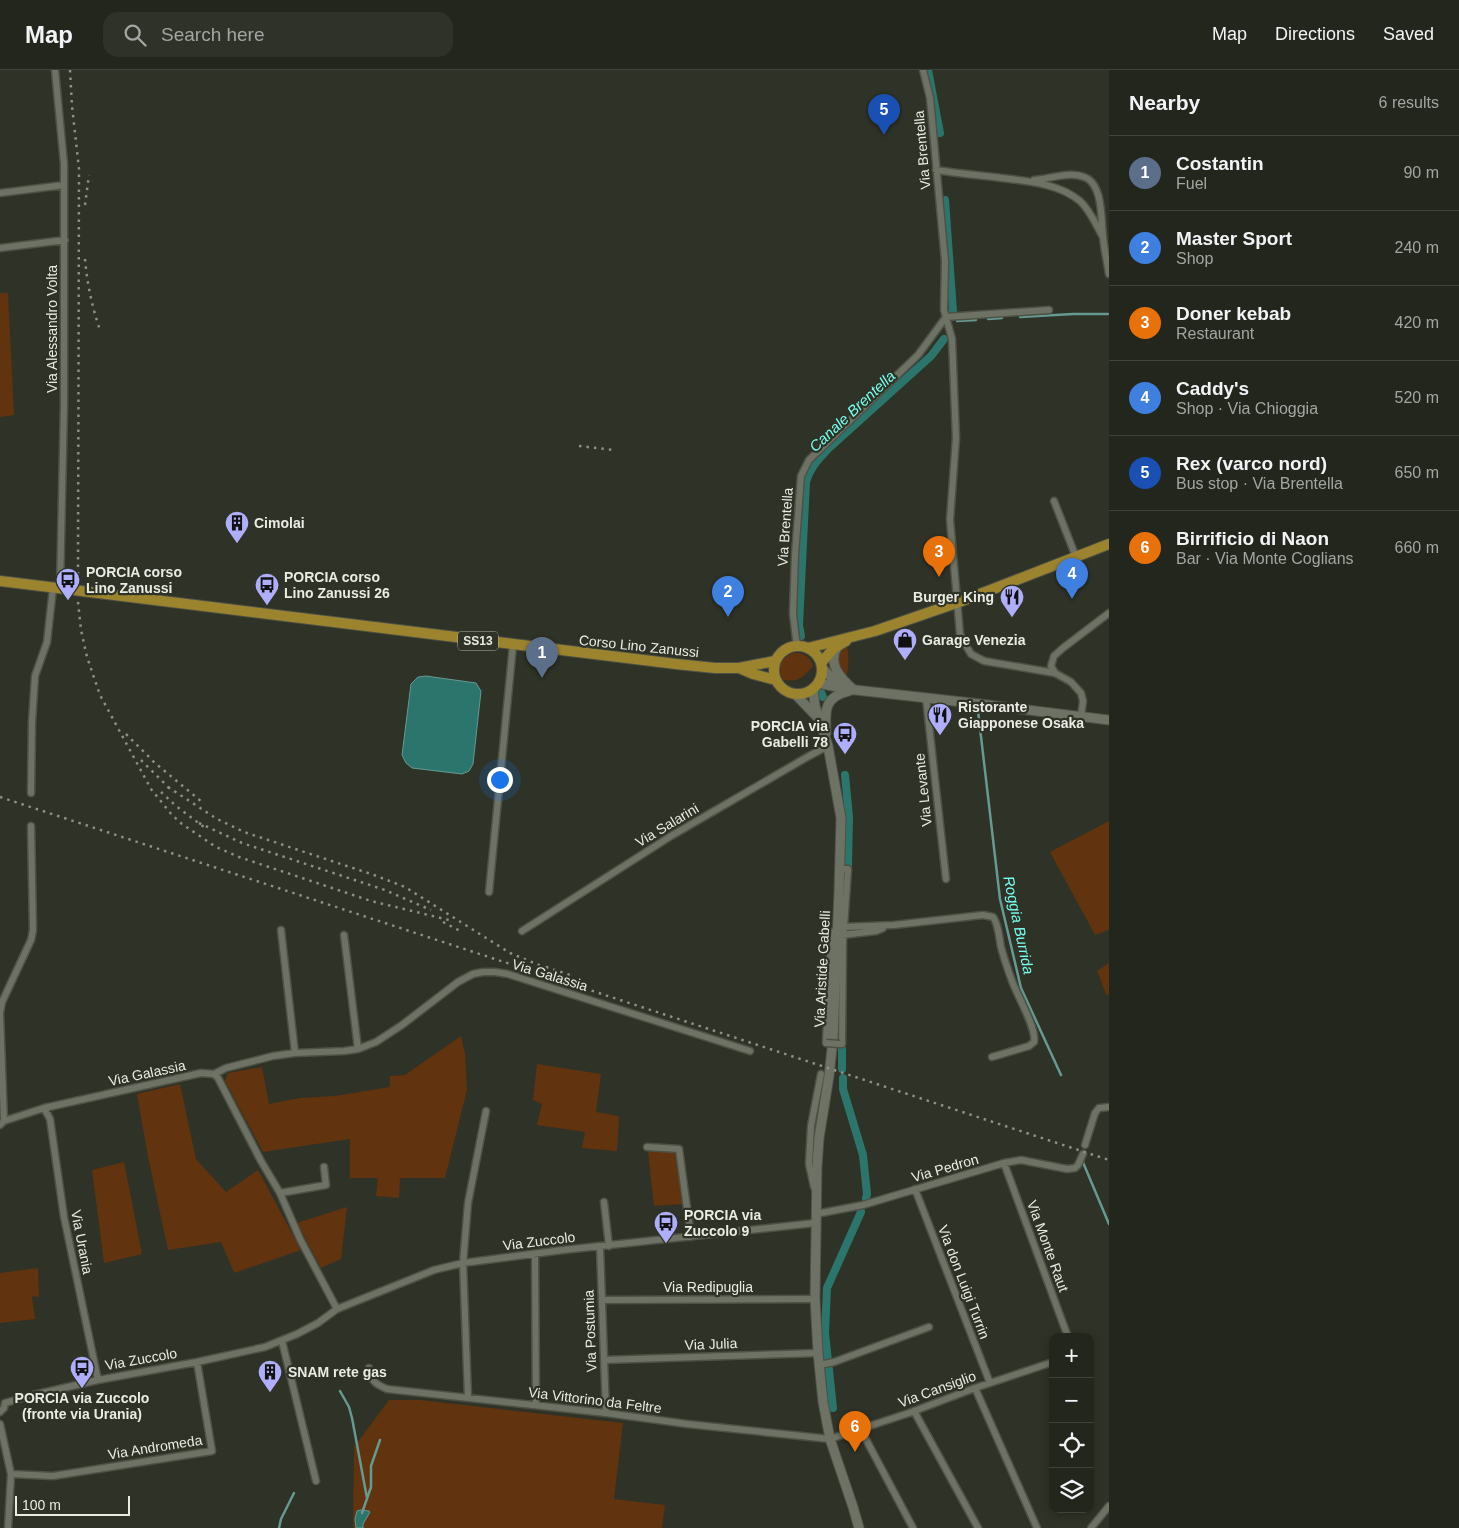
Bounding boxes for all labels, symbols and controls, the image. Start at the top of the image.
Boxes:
search box [103,12,453,57]
text: Map [25,21,73,48]
icon: search [121,21,149,49]
text: Search here [161,24,265,45]
text: Map [1212,24,1247,44]
text: Directions [1275,24,1355,44]
text: Saved [1383,24,1434,44]
text: Nearby [1129,91,1200,114]
pin: 5 [868,94,900,135]
text: 6 results [1379,94,1439,111]
street label: Via Brentella [911,110,933,190]
text: Costantin [1176,153,1264,174]
text: 1 [1141,164,1149,181]
text: 90 m [1403,164,1439,181]
text: Fuel [1176,175,1207,192]
text: Master Sport [1176,228,1292,249]
text: 2 [1141,239,1149,256]
text: 240 m [1395,239,1439,256]
text: Shop [1176,250,1213,267]
street label: Via Alessandro Volta [44,265,60,393]
text: Doner kebab [1176,303,1291,324]
text: 3 [1141,314,1149,331]
text: 420 m [1395,314,1439,331]
text: Restaurant [1176,325,1254,342]
water label: Canale Brentella [806,367,898,455]
text: Caddy's [1176,378,1249,399]
text: 4 [1141,389,1149,406]
text: 520 m [1395,389,1439,406]
text: Shop · Via Chioggia [1176,400,1318,417]
text: Rex (varco nord) [1176,453,1327,474]
text: 5 [1141,464,1149,481]
text: 650 m [1395,464,1439,481]
text: Bus stop · Via Brentella [1176,475,1343,492]
street label: Via Brentella [774,487,796,567]
building icon: Cimolai [224,510,250,544]
place label: Cimolai [254,515,305,531]
text: Birrificio di Naon [1176,528,1329,549]
pin: 3 [923,536,955,577]
text: 6 [1141,539,1149,556]
text: 660 m [1395,539,1439,556]
text: Bar · Via Monte Coglians [1176,550,1354,567]
pin: 4 [1056,558,1088,599]
place label: PORCIA corso Lino Zanussi [86,564,182,596]
bus stop icon: PORCIA corso Lino Zanussi [55,567,81,601]
place label: PORCIA corso Lino Zanussi 26 [284,569,390,601]
bus stop icon: PORCIA corso Lino Zanussi 26 [254,572,280,606]
pin: 2 [712,576,744,617]
restaurant icon: Burger King [999,584,1025,618]
place label: Burger King [913,589,994,605]
shop icon: Garage Venezia [892,627,918,661]
road number: SS13 [458,632,498,650]
street label: Corso Lino Zanussi [578,632,700,660]
place label: Garage Venezia [922,632,1026,648]
pin: 1 [526,637,558,678]
place label: Ristorante Giapponese Osaka [958,699,1084,731]
restaurant icon: Ristorante Giapponese Osaka [927,702,953,736]
place label: PORCIA via Gabelli 78 [751,718,828,750]
bus stop icon: PORCIA via Gabelli 78 [832,721,858,755]
street label: Via Levante [911,752,935,827]
your location [487,767,513,793]
street label: Via Salarini [633,800,701,850]
water label: Roggia Burrida [1000,874,1038,976]
street label: Via Aristide Gabelli [811,910,833,1028]
street label: Via Galassia [510,956,590,994]
street label: Via Galassia [107,1057,187,1089]
street label: Via Pedron [910,1151,980,1185]
street label: Via Monte Raut [1024,1198,1072,1294]
place label: PORCIA via Zuccolo 9 [684,1207,761,1239]
street label: Via Urania [68,1209,96,1276]
bus stop icon: PORCIA via Zuccolo 9 [653,1210,679,1244]
street label: Via don Luigi Turrin [935,1223,993,1341]
street label: Via Zuccolo [502,1229,576,1253]
street label: Via Redipuglia [663,1279,753,1295]
street label: Via Postumia [581,1289,599,1372]
map controls [1049,1333,1094,1513]
button: + [1049,1333,1094,1378]
street label: Via Julia [684,1335,738,1353]
street label: Via Zuccolo [104,1345,178,1373]
bus stop icon: PORCIA via Zuccolo (fronte via Urania) [69,1355,95,1389]
building icon: SNAM rete gas [257,1359,283,1393]
place label: SNAM rete gas [288,1364,387,1380]
street label: Via Cansiglio [896,1367,978,1410]
button: − [1049,1378,1094,1423]
street label: Via Vittorino da Feltre [527,1384,663,1416]
place label: PORCIA via Zuccolo (fronte via Urania) [15,1390,149,1422]
pin: 6 [839,1411,871,1452]
button: locate [1049,1423,1094,1468]
street label: Via Andromeda [107,1432,204,1462]
button: layers [1049,1468,1094,1513]
scale bar [15,1493,130,1516]
text: 100 m [22,1497,61,1513]

